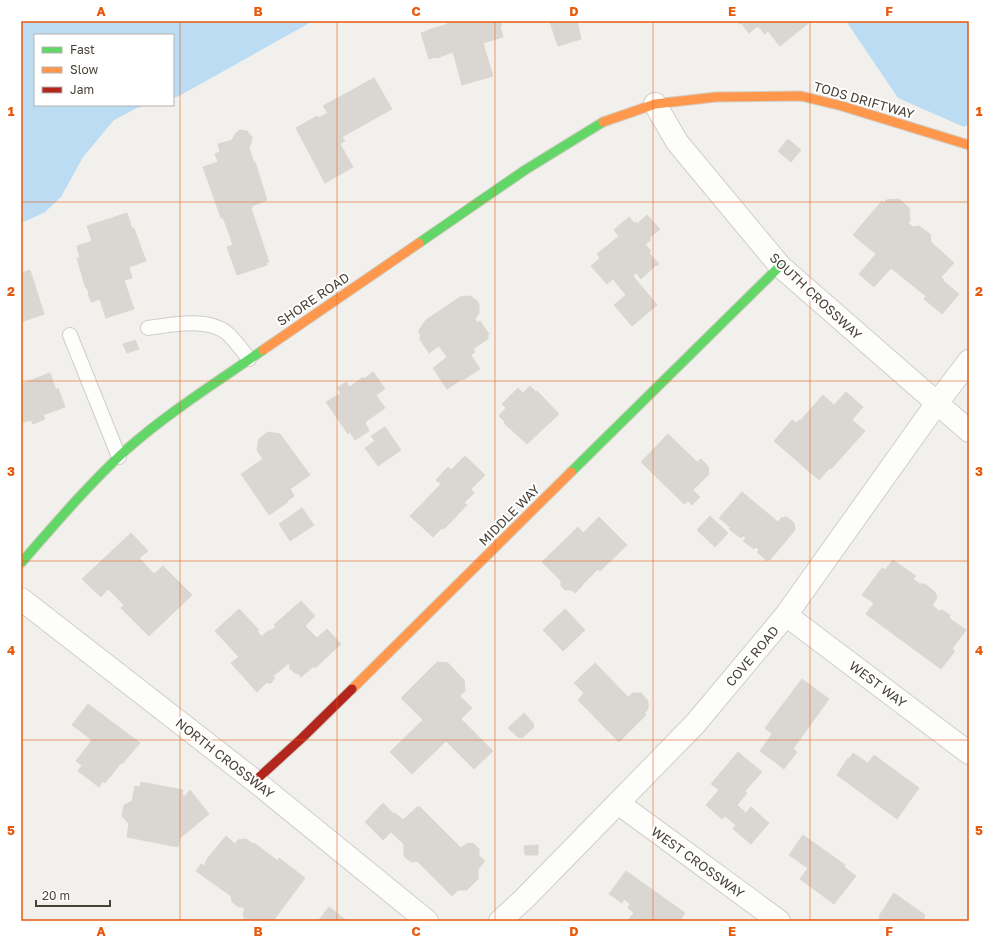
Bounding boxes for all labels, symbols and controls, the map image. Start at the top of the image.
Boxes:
text: A [96,3,106,19]
text: B [253,3,263,19]
text: C [411,3,421,19]
text: D [569,3,579,19]
text: E [728,3,736,19]
text: F [885,3,893,19]
legend [34,34,174,106]
text: Fast [70,42,95,57]
text: Slow [70,62,98,77]
street label: TODS DRIFTWAY [812,78,917,122]
text: Jam [70,82,94,97]
text: 1 [8,103,15,119]
text: 1 [976,103,983,119]
street label: SOUTH CROSSWAY [767,249,866,343]
street label: SHORE ROAD [274,269,352,329]
text: 2 [7,283,15,299]
text: 2 [975,283,983,299]
text: 3 [7,463,15,479]
text: 3 [975,463,983,479]
street label: MIDDLE WAY [475,481,543,549]
street label: COVE ROAD [722,622,782,690]
text: 4 [7,642,15,658]
text: 4 [975,642,983,658]
street label: WEST WAY [846,657,910,711]
street label: NORTH CROSSWAY [173,715,278,802]
text: 5 [7,822,15,838]
text: 5 [975,822,983,838]
street label: WEST CROSSWAY [648,823,748,902]
scale bar [36,882,110,908]
text: 20 m [42,888,70,903]
text: A [96,923,106,939]
text: B [253,923,263,939]
text: C [411,923,421,939]
text: D [569,923,579,939]
text: E [728,923,736,939]
text: F [885,923,893,939]

